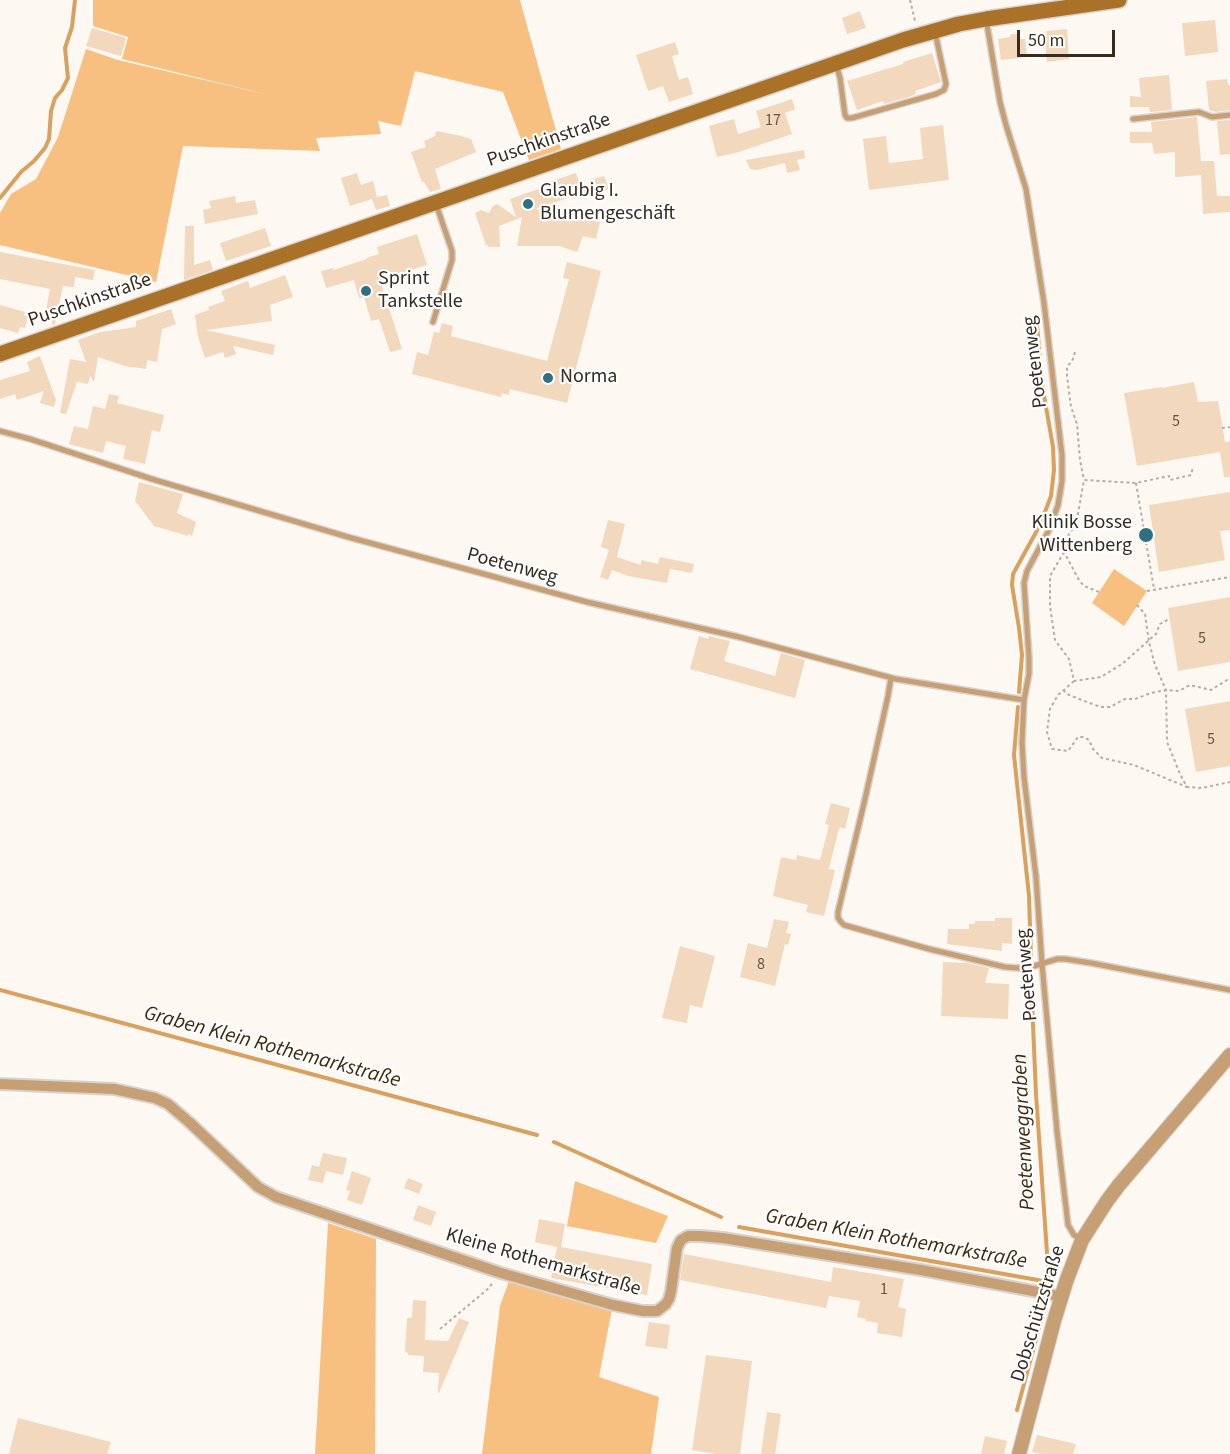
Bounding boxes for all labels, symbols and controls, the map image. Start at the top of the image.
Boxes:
scale bar [1020,18,1118,56]
text: 50 m [1028,28,1064,53]
street label: Puschkinstraße [484,109,614,173]
house number: 17 [765,111,781,131]
place label: Glaubig I. Blumengeschäft [540,180,675,227]
marker: Glaubig I. Blumengeschäft [521,197,535,211]
place label: Sprint Tankstelle [378,268,463,315]
street label: Puschkinstraße [25,269,155,333]
marker: Sprint Tankstelle [359,284,373,298]
street label: Poetenweg [1018,314,1054,410]
place label: Norma [560,366,617,390]
marker: Norma [541,371,555,385]
house number: 5 [1172,412,1180,432]
place label: Klinik Bosse Wittenberg [1031,512,1132,559]
marker: Klinik Bosse Wittenberg [1137,526,1155,544]
street label: Poetenweg [464,543,560,591]
house number: 5 [1198,629,1206,649]
house number: 5 [1207,730,1215,750]
street label: Poetenweg [1012,928,1044,1022]
house number: 8 [757,955,765,975]
water label: Graben Klein Rothemarkstraße [141,1002,403,1094]
water label: Poetenweggraben [1008,1053,1042,1211]
water label: Graben Klein Rothemarkstraße [763,1205,1029,1275]
street label: Kleine Rothemarkstraße [443,1224,643,1302]
street label: Dobschützstraße [1007,1243,1071,1385]
house number: 1 [880,1280,888,1300]

